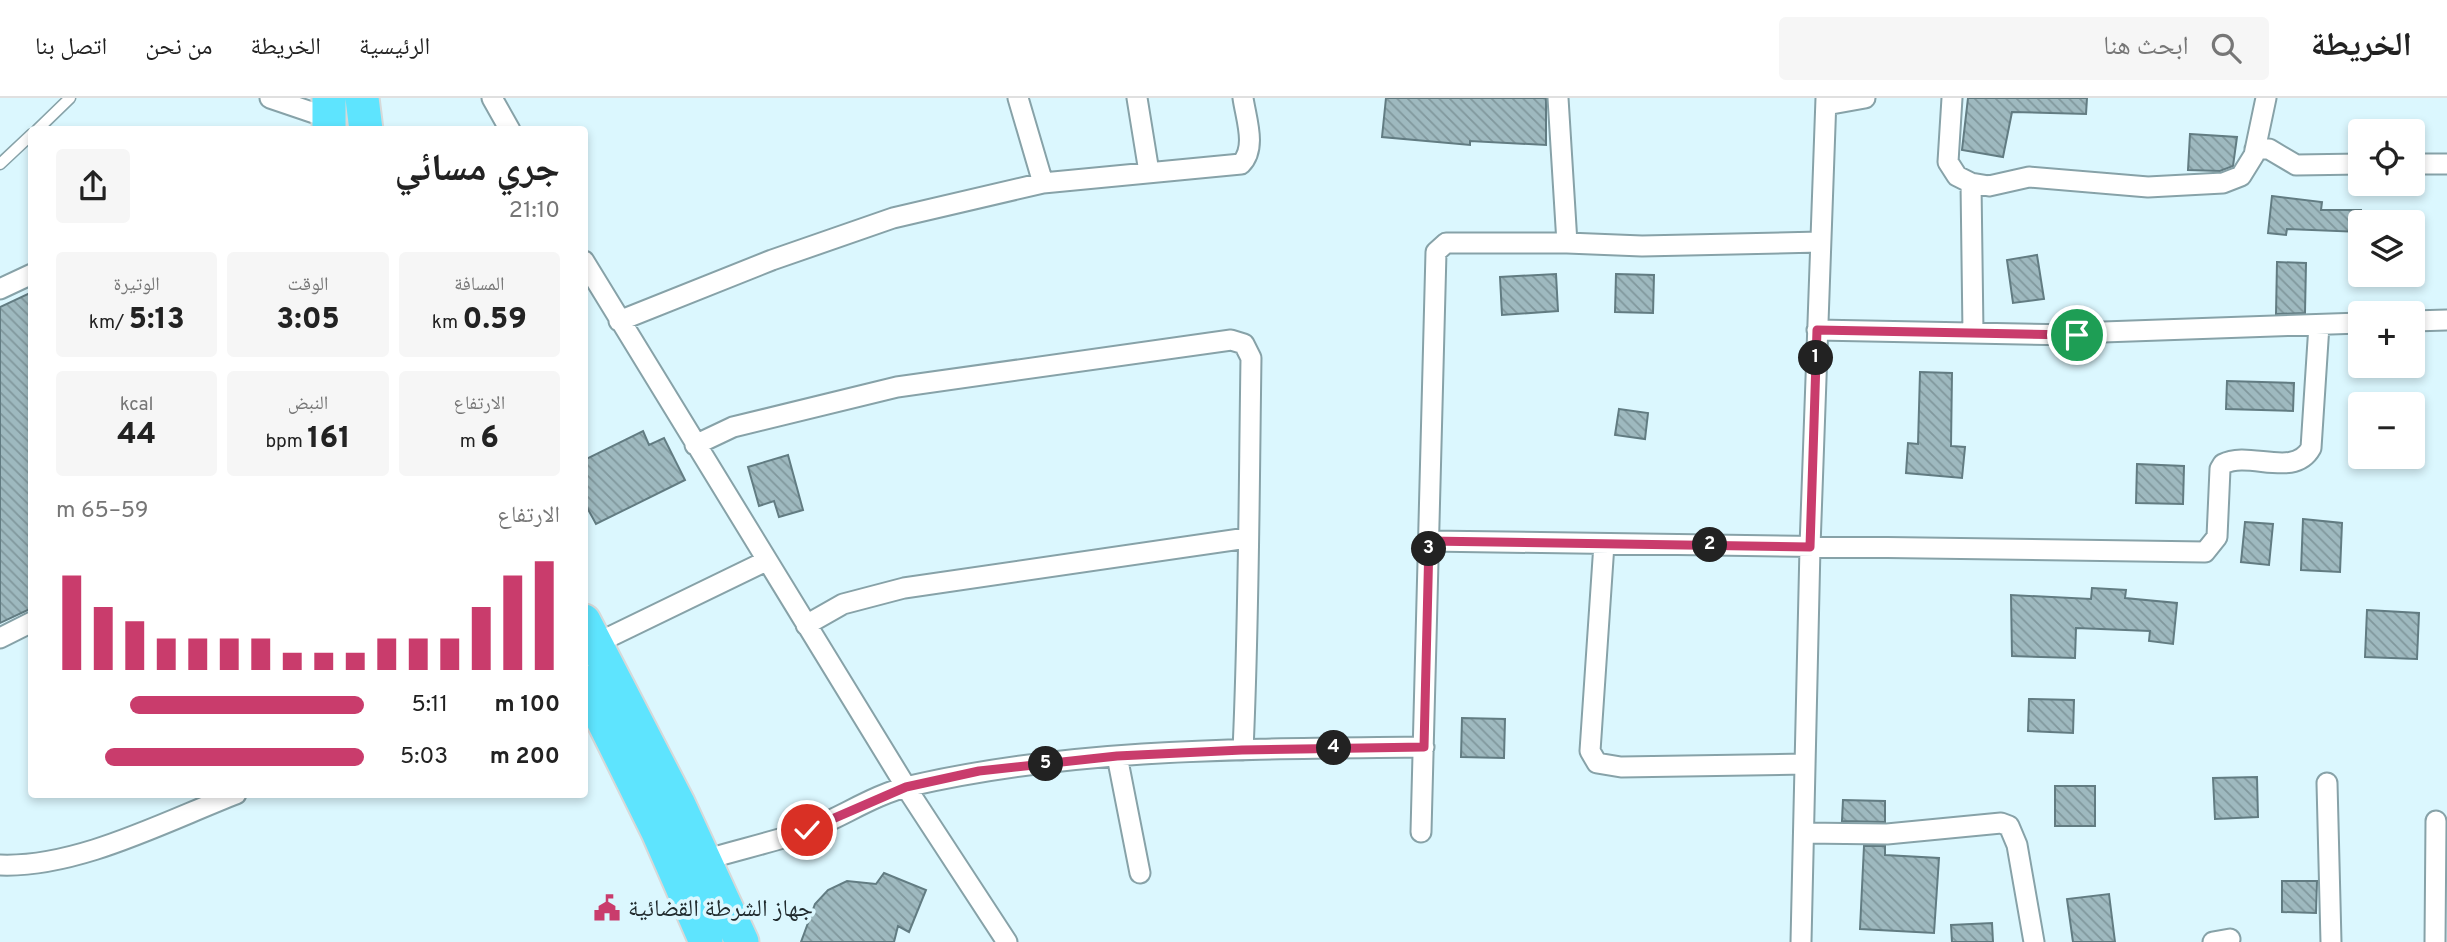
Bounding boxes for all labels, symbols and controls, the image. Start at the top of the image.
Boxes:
search box [1779,17,2269,80]
text: الخريطة [2311,26,2412,68]
icon: search [2207,29,2245,67]
text: ابحث هنا [2103,31,2189,64]
text: اتصل بنا [35,33,107,63]
text: من نحن [145,33,212,63]
text: الخريطة [250,33,321,63]
text: الرئيسية [359,33,430,63]
map controls [2348,119,2425,469]
button: locate [2348,119,2425,196]
text: جري مسائي [394,146,560,195]
button: share [56,149,130,223]
text: 21:10 [509,197,560,226]
button: layers [2348,210,2425,287]
text: الوتيرة [114,273,160,297]
text: الوقت [288,273,328,297]
text: المسافة [454,273,505,297]
button: + [2348,301,2425,378]
text: 5:13 [129,302,185,339]
text: 3:05 [276,302,340,339]
text: 0.59 [463,302,527,339]
pin [2047,305,2107,365]
text: /km [89,311,129,335]
text: km [432,311,463,335]
icon: arrive [2058,316,2096,354]
pin: 1 [1798,341,1834,376]
text: 1 [1812,345,1819,369]
text: النبض [288,392,328,416]
text: الارتفاع [453,392,505,416]
button: − [2348,392,2425,469]
text: kcal [120,393,154,417]
text: 44 [117,417,156,454]
text: 161 [307,421,350,458]
text: 6 [480,421,499,458]
text: bpm [266,430,307,454]
text: m [460,430,480,454]
text: 59–65 m [56,497,148,526]
text: الارتفاع [497,502,560,531]
pin: 2 [1692,528,1728,562]
pin: 3 [1412,532,1446,566]
text: 2 [1704,532,1715,556]
text: 3 [1423,536,1434,560]
text: 5:11 [411,691,448,720]
text: 100 m [495,691,560,720]
pin: 4 [1316,730,1352,766]
text: 4 [1327,735,1340,759]
text: 5:03 [400,743,448,772]
text: 200 m [490,743,560,772]
pin: 5 [1028,746,1064,782]
text: 5 [1040,751,1051,775]
pin [777,800,837,860]
icon: check [788,811,826,849]
public building icon: جهاز الشرطة القضائية [592,893,622,923]
place label: جهاز الشرطة القضائية [628,895,813,925]

